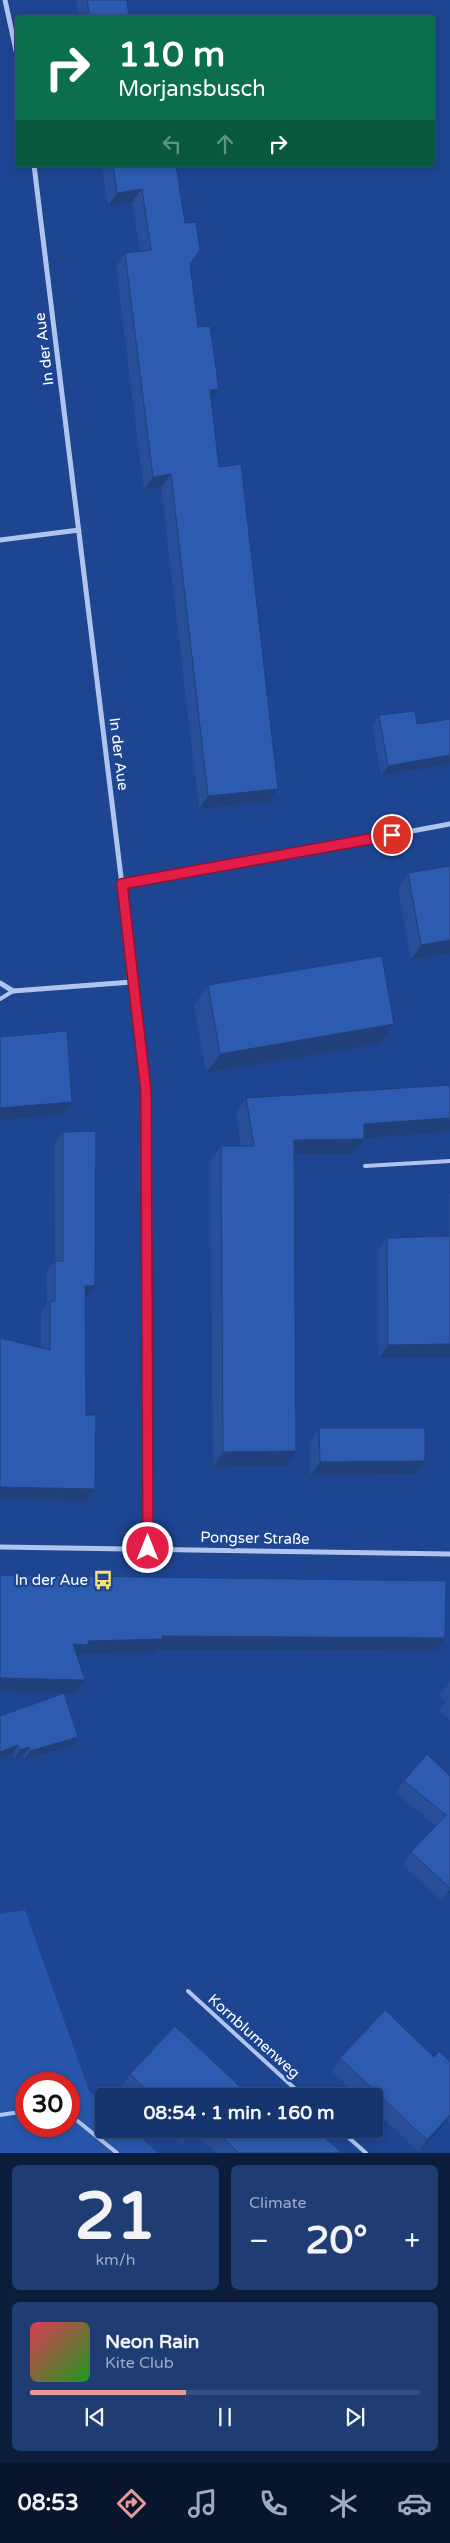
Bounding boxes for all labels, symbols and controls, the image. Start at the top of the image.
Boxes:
text: 110 m [118,34,225,76]
icon: right [35,35,100,100]
text: Morjansbusch [118,76,266,102]
icon: left [158,130,186,158]
icon: ahead [211,130,239,158]
icon: right [264,130,292,158]
street label: In der Aue [31,311,57,387]
street label: In der Aue [106,716,132,792]
pin [371,814,413,856]
icon: arrive [378,821,406,849]
position arrow [121,1521,173,1573]
street label: Pongser Straße [200,1528,310,1548]
bus stop icon: In der Aue [92,1569,114,1591]
place label: In der Aue [15,1571,88,1589]
street label: Kornblumenweg [204,1990,304,2082]
speed limit sign: 30 [15,2072,80,2137]
text: 08:54 · 1 min · 160 m [143,2102,335,2124]
text: 21 [75,2178,156,2257]
text: Climate [249,2193,307,2213]
text: 20° [306,2218,368,2264]
text: − [249,2224,269,2258]
text: + [404,2224,420,2258]
text: km/h [95,2250,136,2270]
text: Neon Rain [105,2331,199,2353]
text: Kite Club [105,2353,174,2373]
icon: previous [81,2403,109,2431]
icon: pause [211,2403,239,2431]
icon: next [341,2403,369,2431]
icon: directions [114,2486,149,2521]
icon: music [185,2486,220,2521]
icon: phone [256,2486,291,2521]
icon: climate [326,2486,361,2521]
icon: car [397,2486,432,2521]
text: 08:53 [18,2490,79,2516]

